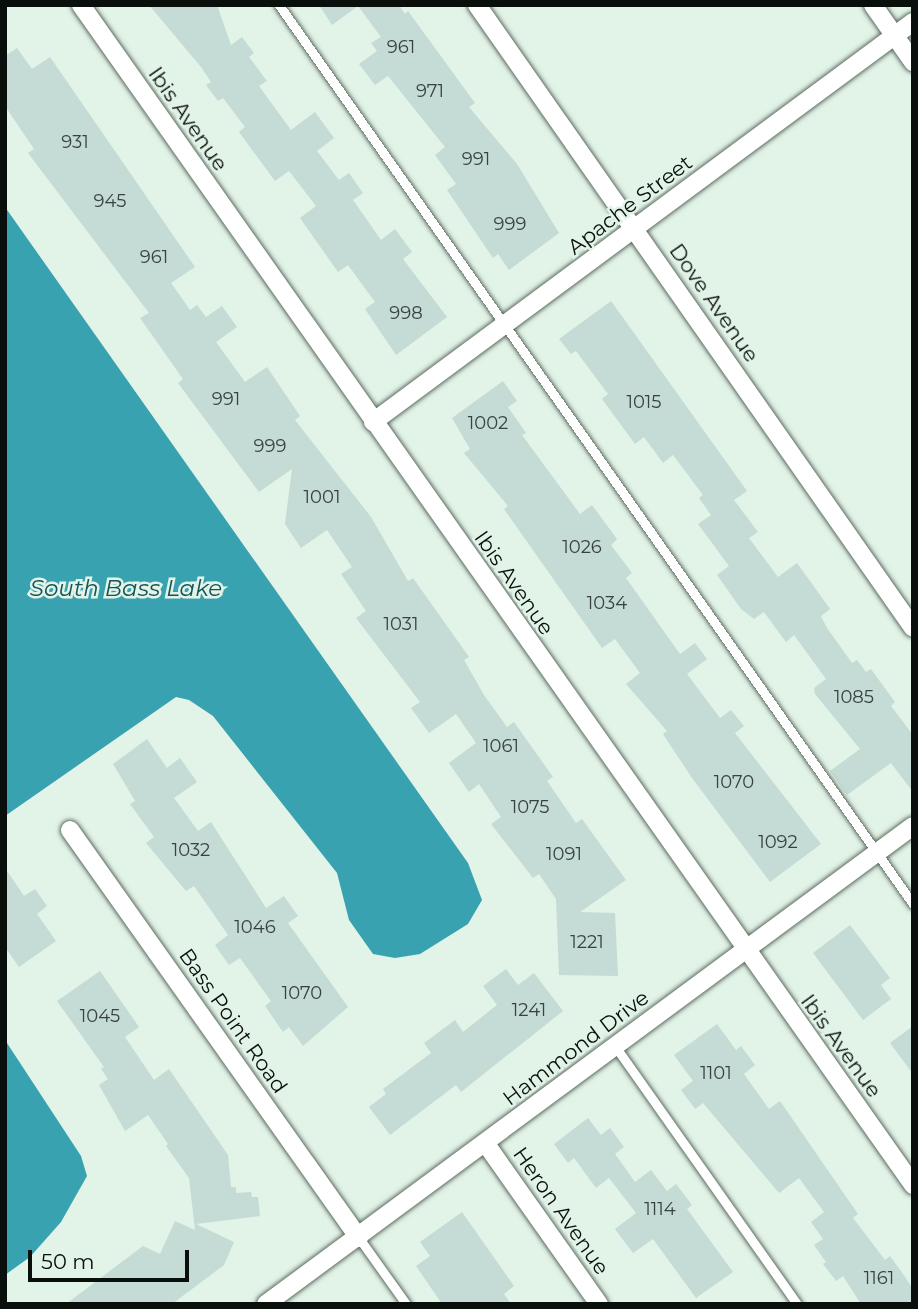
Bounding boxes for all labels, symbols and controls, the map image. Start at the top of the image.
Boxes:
house number: 961 [387,36,415,58]
street label: Ibis Avenue [143,62,233,176]
house number: 971 [416,80,444,102]
house number: 931 [61,131,89,153]
house number: 991 [462,148,490,170]
street label: Apache Street [563,150,697,260]
house number: 945 [93,190,127,212]
house number: 999 [494,213,526,235]
street label: Dove Avenue [664,239,764,367]
house number: 961 [140,246,168,268]
house number: 998 [389,302,423,324]
house number: 991 [212,388,240,410]
house number: 1015 [626,391,662,413]
house number: 1002 [468,412,508,434]
house number: 999 [254,435,286,457]
house number: 1001 [304,486,340,508]
street label: Ibis Avenue [469,526,559,640]
house number: 1026 [562,536,602,558]
water label: South Bass Lake [30,574,222,602]
house number: 1034 [587,592,627,614]
house number: 1031 [384,613,418,635]
house number: 1085 [834,686,874,708]
house number: 1061 [483,735,519,757]
house number: 1070 [714,771,754,793]
house number: 1075 [511,796,549,818]
house number: 1092 [758,831,798,853]
house number: 1032 [172,839,210,861]
house number: 1091 [546,843,582,865]
house number: 1046 [234,916,276,938]
house number: 1221 [570,931,604,953]
street label: Bass Point Road [174,944,292,1098]
house number: 1070 [282,982,322,1004]
street label: Hammond Drive [498,985,654,1111]
street label: Ibis Avenue [795,990,887,1102]
house number: 1241 [512,999,546,1021]
house number: 1045 [80,1005,120,1027]
house number: 1101 [700,1062,732,1084]
street label: Heron Avenue [508,1142,614,1280]
house number: 1114 [644,1198,676,1220]
scale bar [32,1236,192,1280]
text: 50 m [41,1249,95,1274]
house number: 1161 [864,1267,894,1289]

